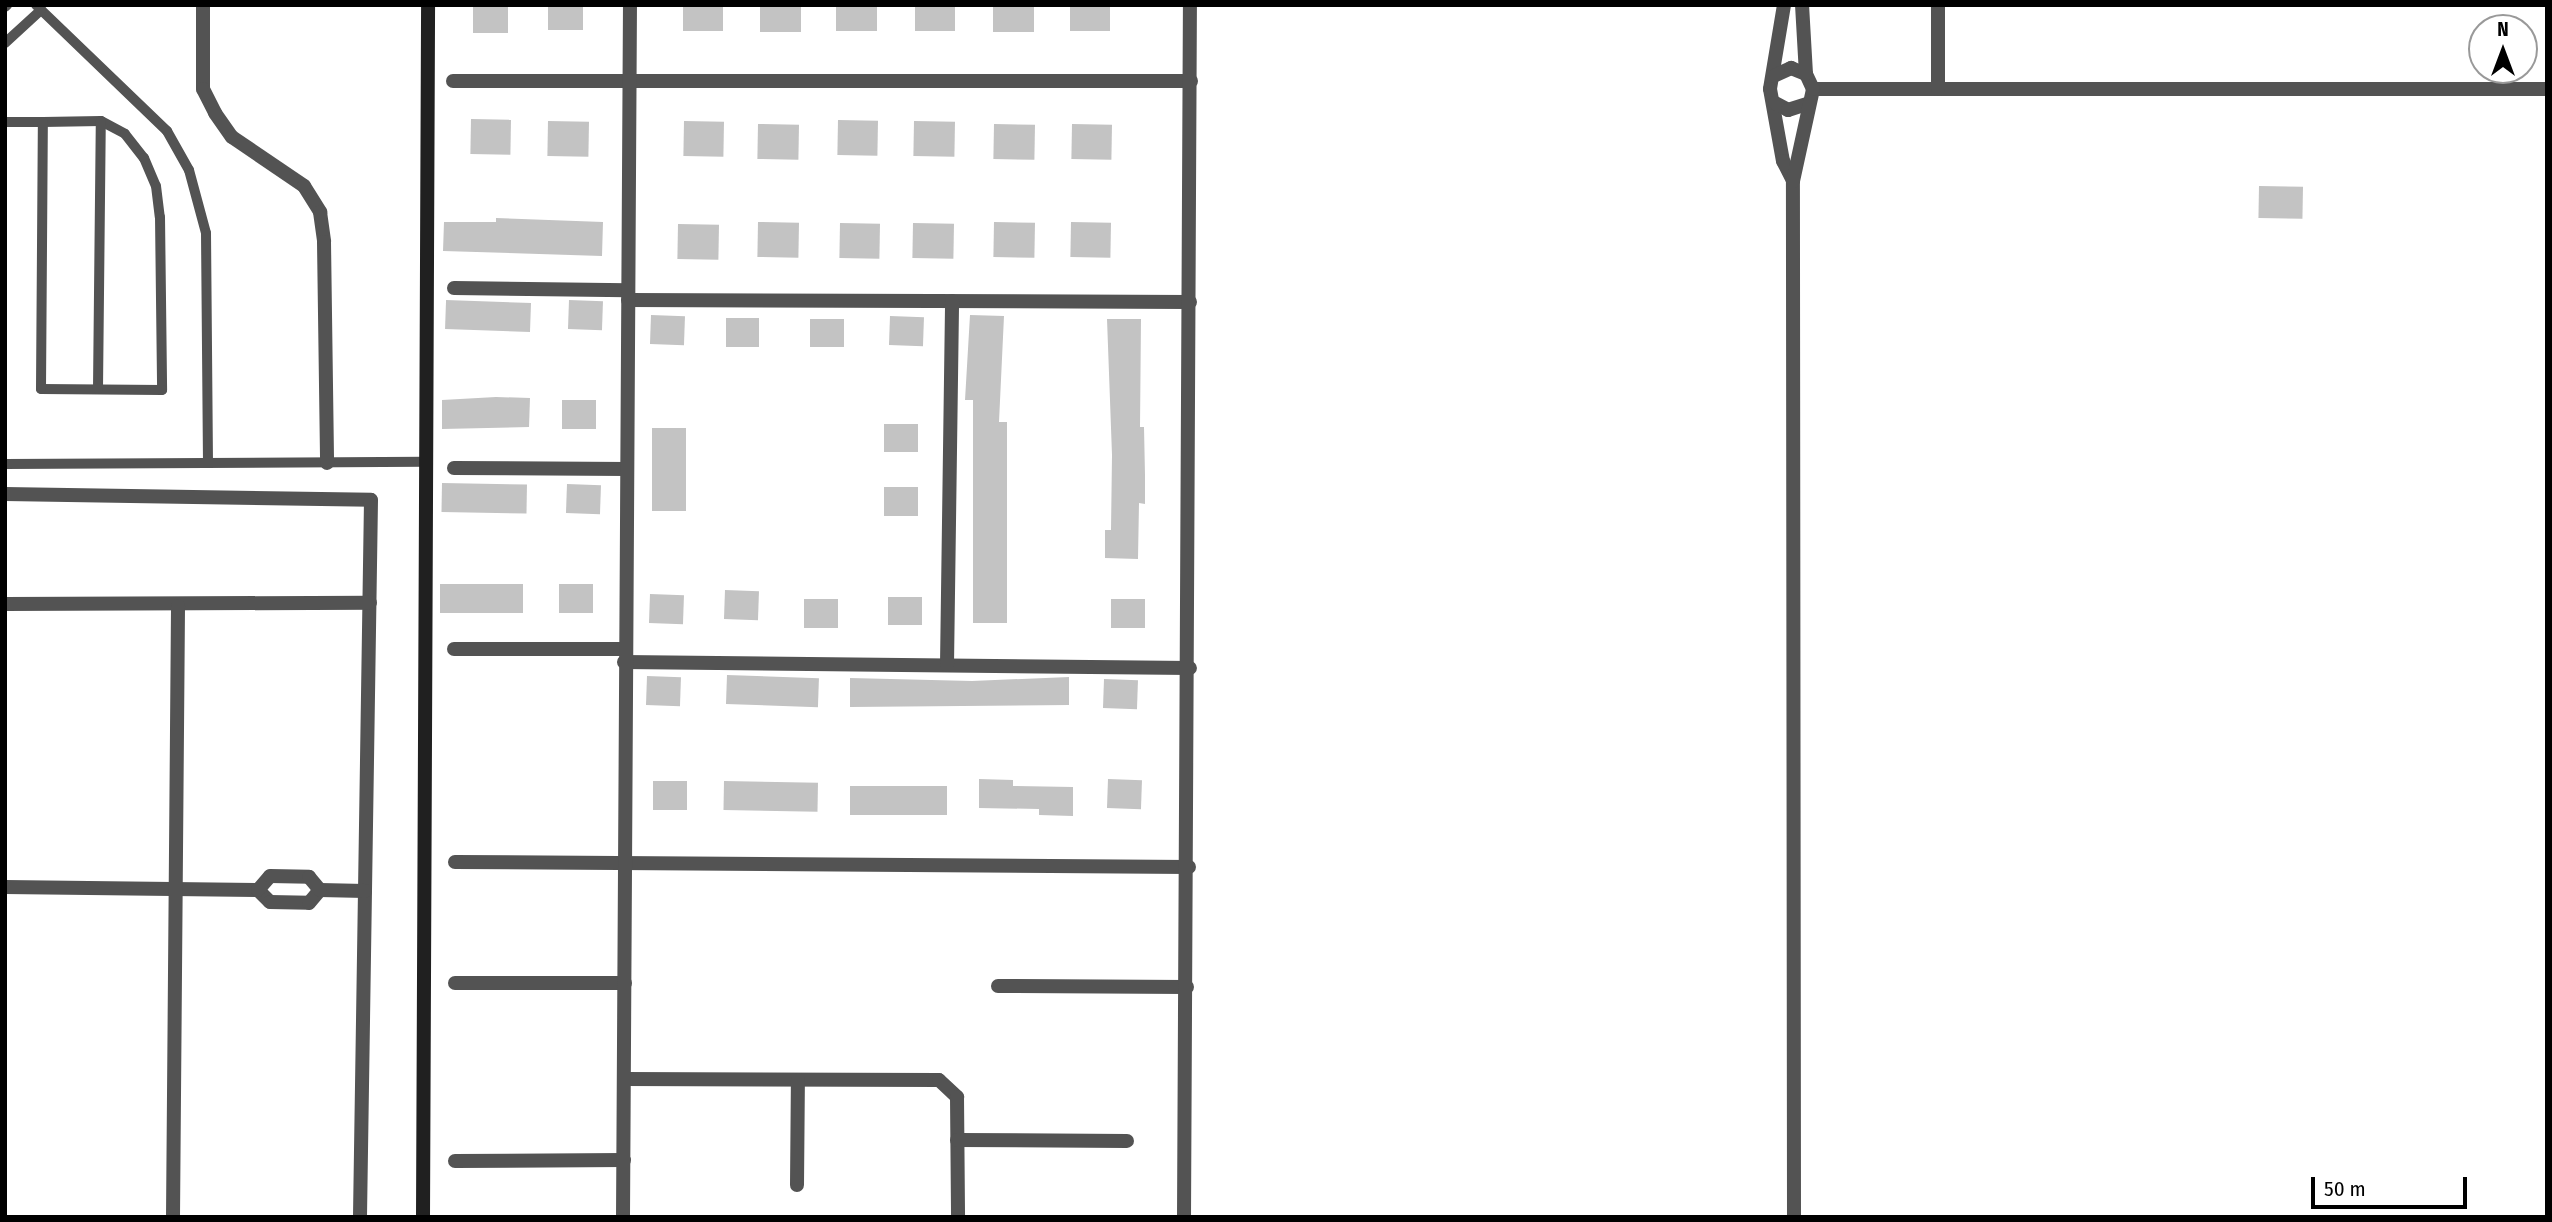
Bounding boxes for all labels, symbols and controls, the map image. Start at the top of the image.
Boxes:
north arrow [2468,14,2538,84]
text: N [2497,18,2509,41]
scale bar [2314,1162,2470,1206]
text: 50 m [2324,1176,2366,1202]

